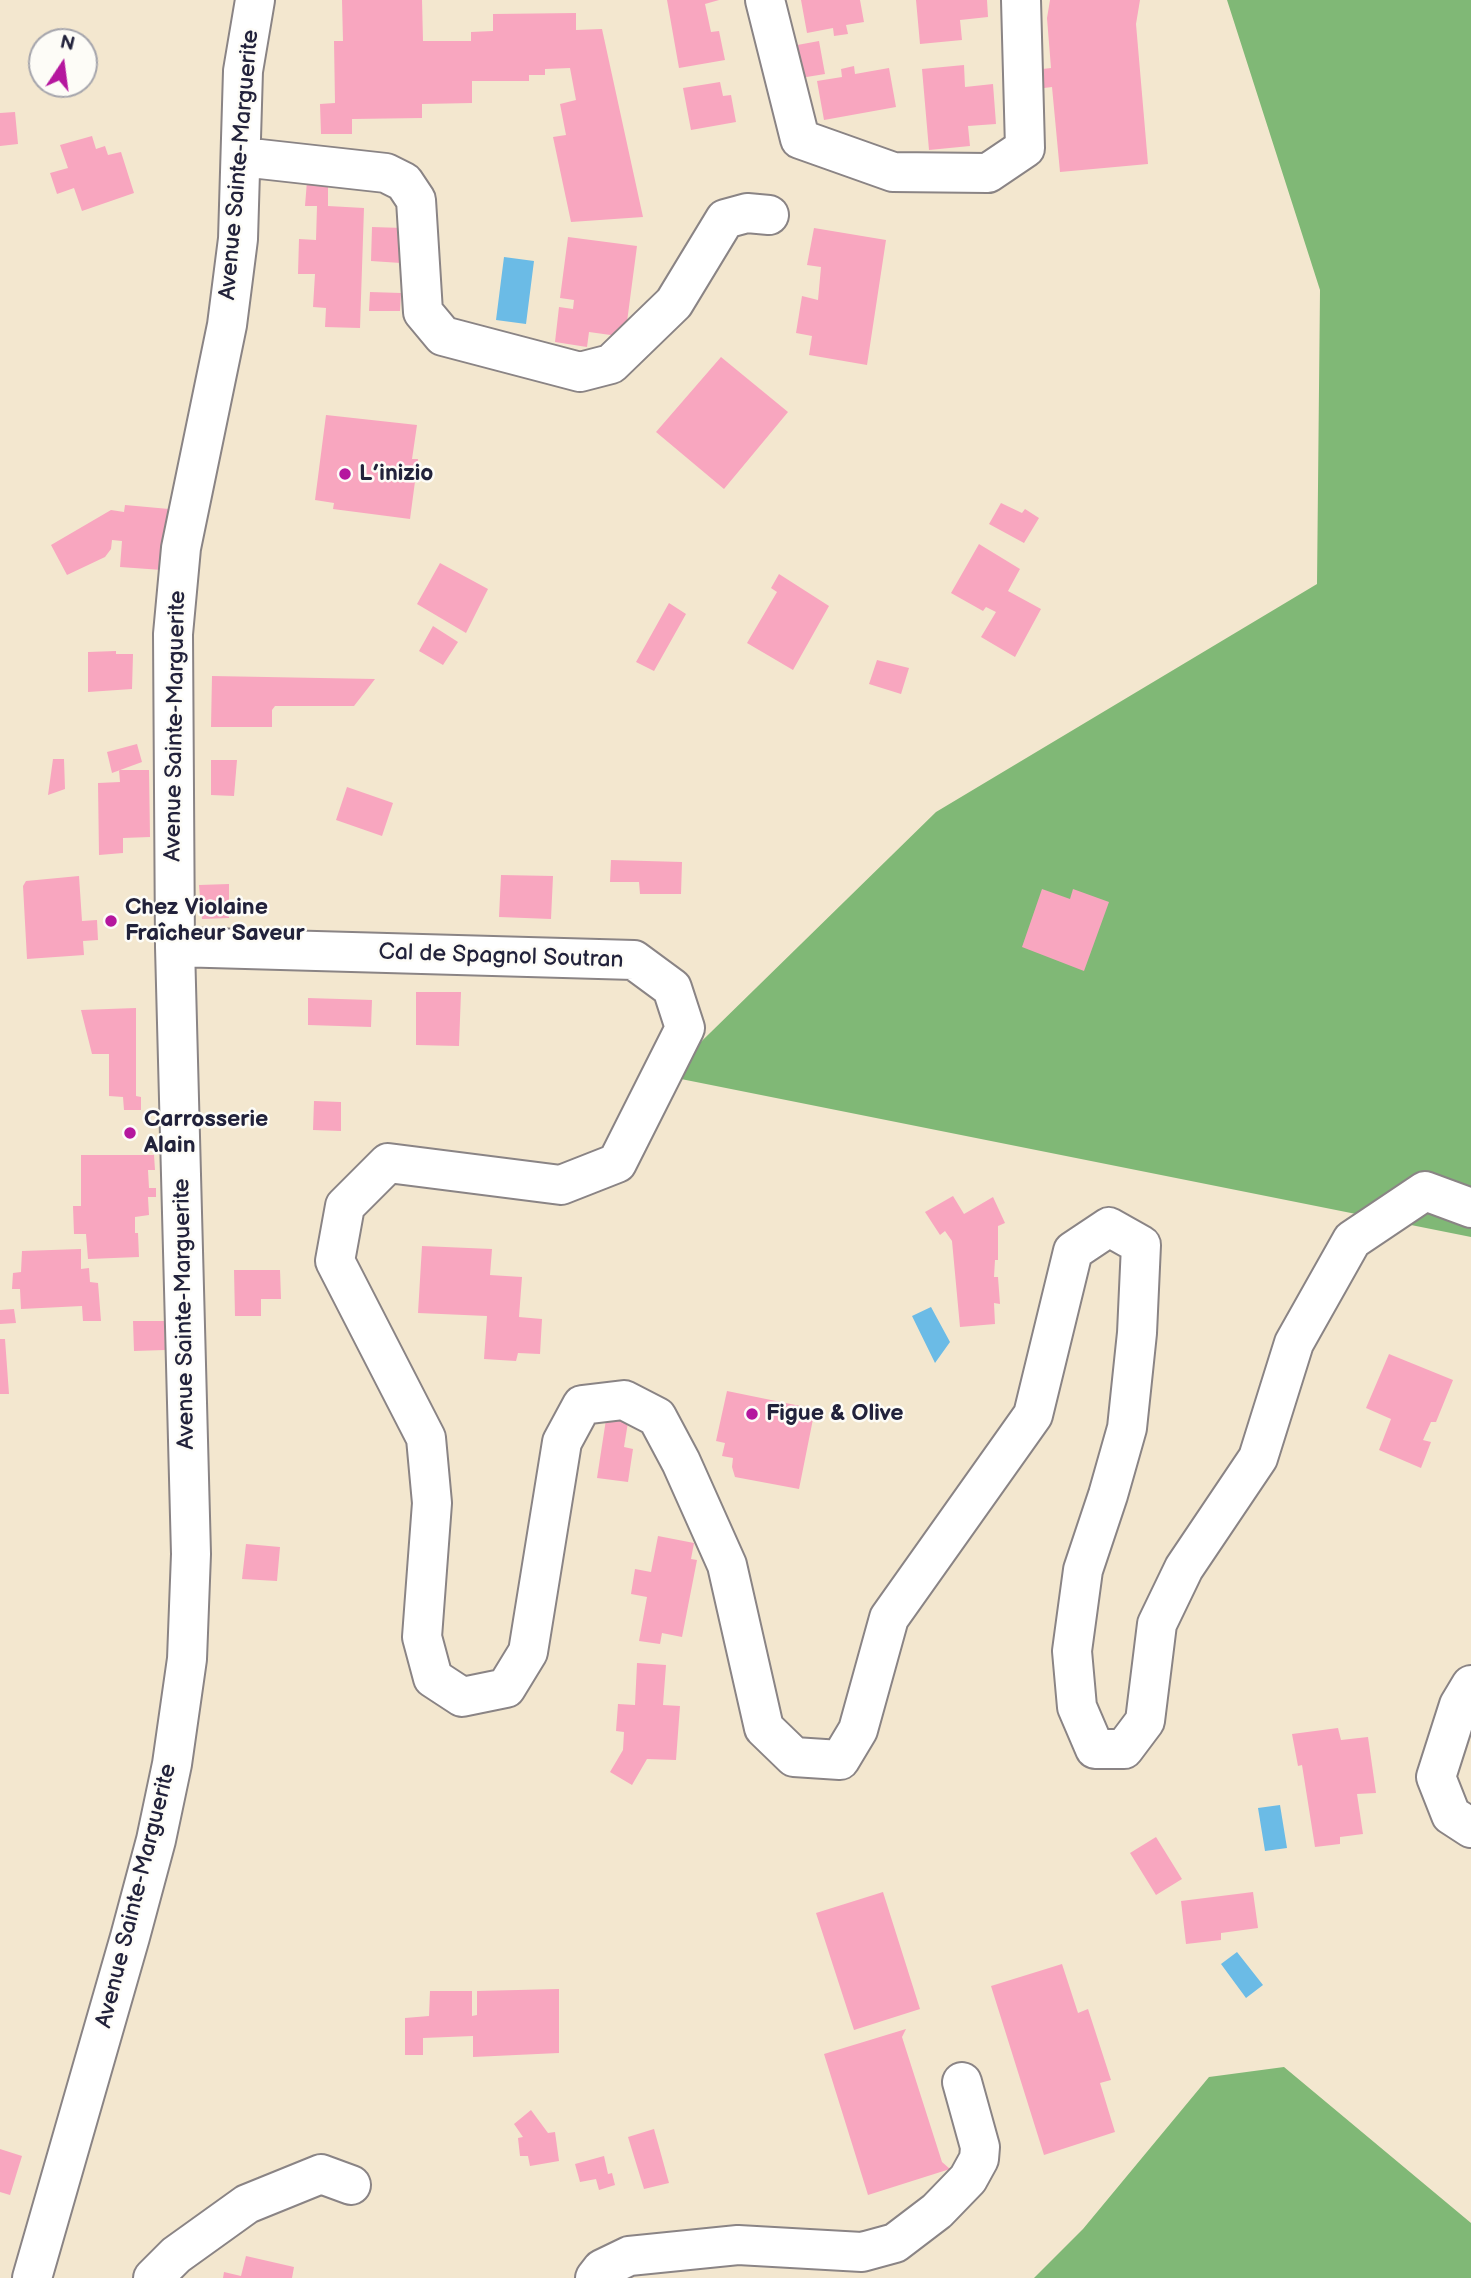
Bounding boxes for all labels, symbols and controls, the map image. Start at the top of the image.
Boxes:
north arrow [28,28,98,98]
street label: Avenue Sainte-Marguerite [214,29,266,301]
text: N [58,31,77,57]
place label: L’inizio [359,460,433,488]
marker: L’inizio [337,466,353,482]
street label: Avenue Sainte-Marguerite [160,590,192,862]
place label: Chez Violaine Fraîcheur Saveur [125,894,305,948]
marker: Chez Violaine Fraîcheur Saveur [103,913,119,929]
street label: Cal de Spagnol Soutran [378,939,624,975]
place label: Carrosserie Alain [144,1106,268,1160]
marker: Carrosserie Alain [122,1125,138,1141]
street label: Avenue Sainte-Marguerite [169,1178,201,1450]
place label: Figue & Olive [766,1400,904,1428]
marker: Figue & Olive [744,1406,760,1422]
street label: Avenue Sainte-Marguerite [91,1761,183,2031]

